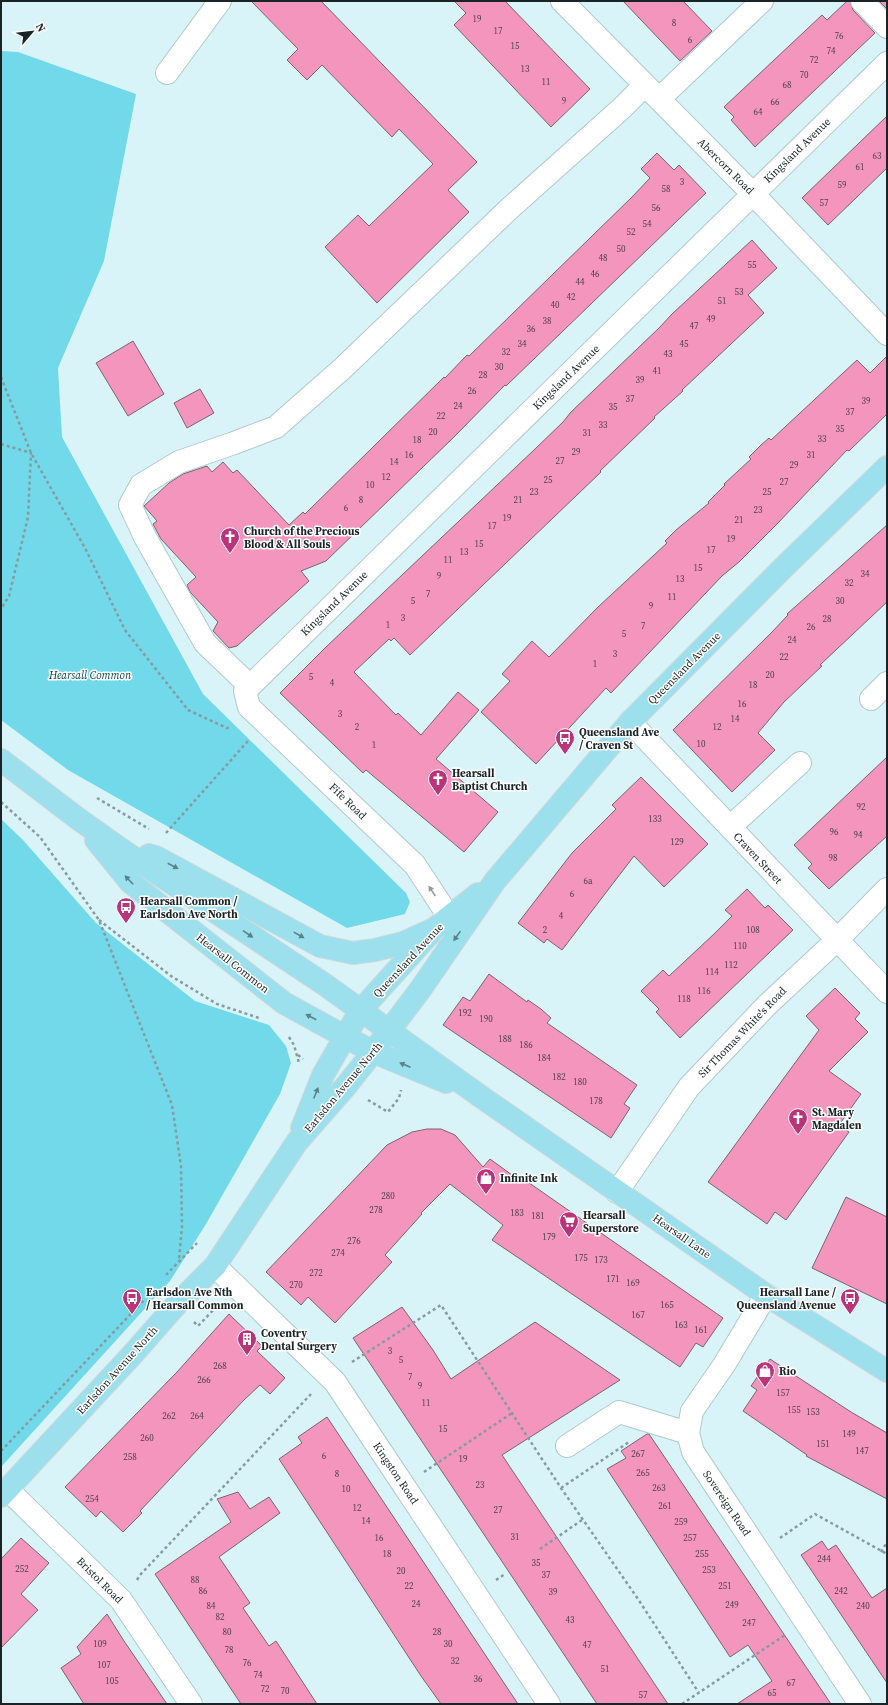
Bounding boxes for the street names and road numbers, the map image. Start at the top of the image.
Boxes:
street label: Kingsland Avenue [761,114,834,186]
street label: Abercorn Road [694,135,758,198]
street label: Kingsland Avenue [530,341,603,413]
street label: Kingsland Avenue [298,567,371,639]
street label: Queensland Avenue [645,629,724,708]
street label: Fife Road [326,780,370,823]
street label: Craven Street [730,829,786,888]
street label: Queensland Avenue [370,919,447,1001]
street label: Hearsall Common [193,930,273,997]
street label: Sir Thomas White's Road [695,983,790,1081]
street label: Earlsdon Avenue North [301,1039,386,1136]
street label: Hearsall Lane [650,1211,714,1262]
street label: Earlsdon Avenue North [74,1323,161,1418]
street label: Kingston Road [369,1439,422,1508]
street label: Sovereign Road [699,1468,754,1540]
street label: Bristol Road [73,1554,127,1607]

